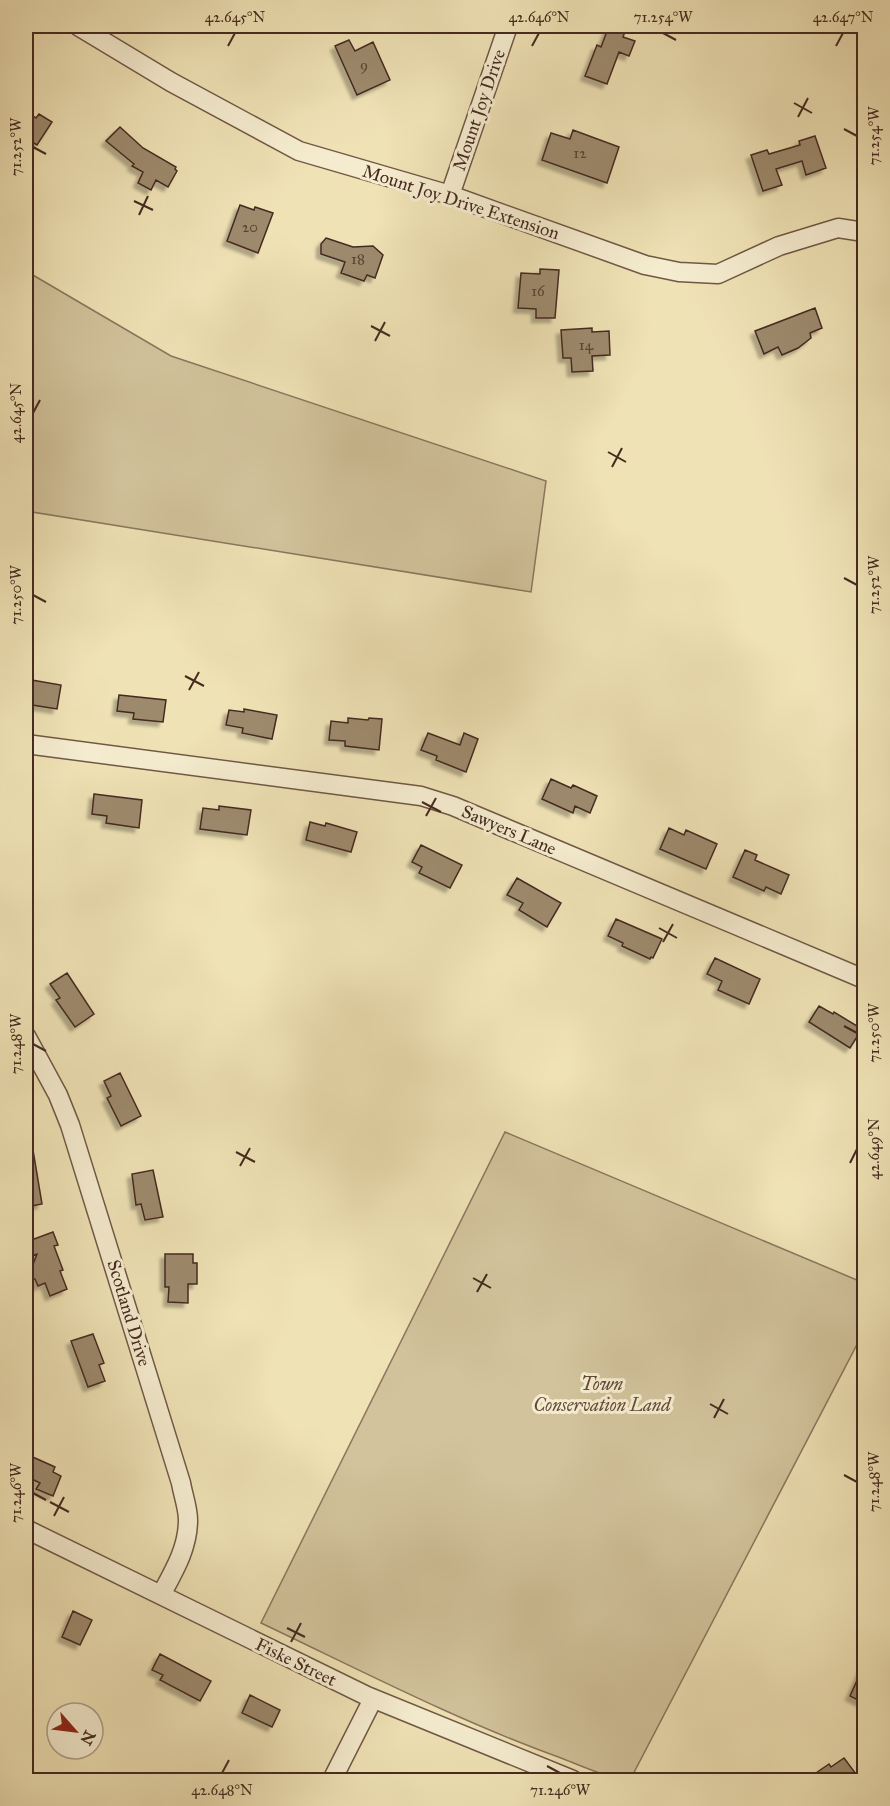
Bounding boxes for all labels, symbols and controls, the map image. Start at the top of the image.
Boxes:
text: 42.645°N [205,8,265,26]
text: 42.646°N [508,8,570,26]
text: 71.254°W [634,8,693,26]
text: 42.647°N [813,8,874,26]
street label: Mount Joy Drive [448,46,511,174]
house number: 9 [360,56,368,74]
text: 71.254°W [865,106,883,165]
text: 71.252°W [7,117,25,176]
house number: 12 [573,144,587,162]
street label: Mount Joy Drive Extension [359,160,562,245]
house number: 20 [242,218,258,236]
house number: 18 [351,250,365,268]
house number: 16 [531,282,546,300]
house number: 14 [579,336,594,354]
text: 42.645°N [7,383,25,443]
text: 71.252°W [865,555,883,614]
text: 71.250°W [7,564,25,625]
street label: Sawyers Lane [458,800,560,860]
text: 71.250°W [865,1002,883,1063]
text: 71.248°W [7,1013,25,1074]
text: 42.649°N [865,1118,883,1180]
street label: Scotland Drive [102,1257,156,1369]
park label: Town Conservation Land [533,1373,672,1416]
text: 71.248°W [865,1451,883,1512]
text: 71.246°W [7,1462,25,1523]
street label: Fiske Street [252,1633,341,1691]
north arrow [45,1701,105,1761]
text: N [76,1727,99,1749]
text: 42.648°N [191,1781,253,1799]
text: 71.246°W [530,1781,591,1799]

